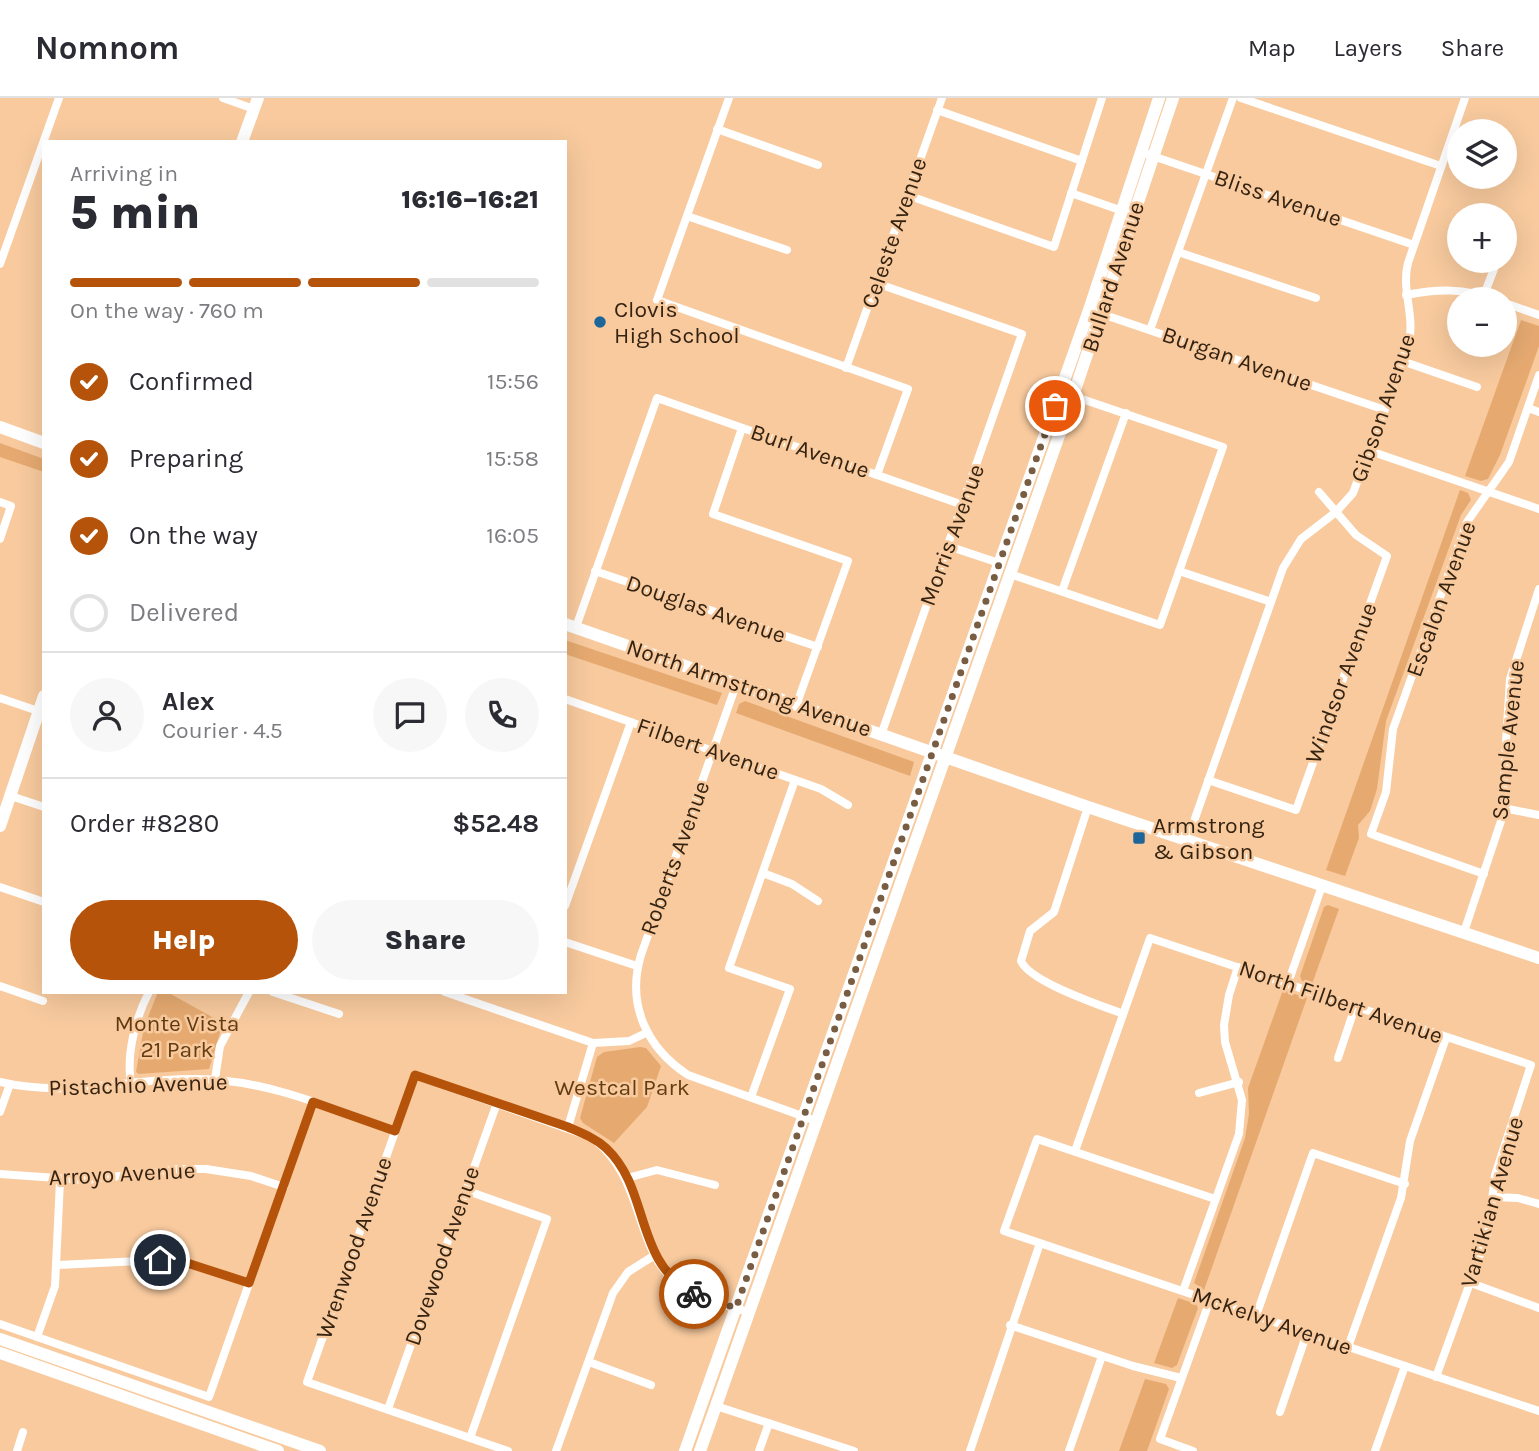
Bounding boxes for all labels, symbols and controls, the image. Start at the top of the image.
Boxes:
text: Nomnom [35,29,179,67]
text: Map [1248,34,1296,62]
text: Layers [1334,34,1403,62]
text: Share [1441,34,1504,62]
map controls [1447,119,1517,357]
button: layers [1447,119,1517,189]
street label: Celeste Avenue [856,154,932,312]
text: Arriving in [70,160,178,187]
street label: Bliss Avenue [1211,164,1345,232]
text: 16:16–16:21 [401,184,539,215]
text: 5 min [70,186,200,240]
street label: Bullard Avenue [1076,198,1150,356]
button: + [1447,203,1517,273]
button: − [1447,287,1517,357]
place label: Clovis High School [614,296,740,349]
text: On the way · 760 m [70,297,264,324]
marker: Clovis High School [592,314,608,330]
street label: Burgan Avenue [1158,321,1316,397]
street label: Gibson Avenue [1345,330,1421,486]
icon: check [70,363,108,401]
text: Confirmed [129,366,254,397]
text: 15:56 [487,368,539,395]
pin [1025,376,1085,436]
icon: bag [1036,387,1074,425]
street label: Burl Avenue [747,418,873,484]
icon: check [70,440,108,478]
text: Preparing [129,443,243,474]
text: 15:58 [486,445,539,472]
street label: Morris Avenue [914,460,990,610]
icon: check [70,517,108,555]
street label: Escalon Avenue [1400,518,1482,680]
text: On the way [129,520,258,551]
text: 16:05 [486,522,539,549]
street label: Douglas Avenue [623,569,789,649]
text: Delivered [129,597,239,628]
street label: Windsor Avenue [1299,599,1383,767]
street label: North Armstrong Avenue [623,633,875,743]
street label: Sample Avenue [1486,659,1530,821]
button: person [70,678,144,752]
button: chat [373,678,447,752]
button: phone [465,678,539,752]
text: Alex [162,686,214,717]
street label: Filbert Avenue [633,712,783,786]
text: Courier · 4.5 [162,717,283,744]
street label: Roberts Avenue [635,777,715,939]
text: Order #8280 [70,808,219,839]
text: $52.48 [452,808,539,839]
place label: Armstrong & Gibson [1153,812,1265,865]
marker: Armstrong & Gibson [1131,830,1147,846]
button: Help [70,900,298,980]
button: Share [312,900,539,980]
street label: North Filbert Avenue [1236,954,1446,1050]
park label: Monte Vista 21 Park [114,1010,240,1063]
street label: Pistachio Avenue [48,1068,228,1102]
park label: Westcal Park [554,1074,690,1101]
street label: Vartikian Avenue [1455,1114,1529,1290]
street label: Wrenwood Avenue [310,1154,398,1342]
street label: Arroyo Avenue [48,1157,196,1191]
street label: Dovewood Avenue [399,1163,485,1349]
pin [130,1230,190,1290]
icon: home [141,1241,179,1279]
courier [659,1259,729,1329]
icon: bike [675,1275,713,1313]
street label: McKelvy Avenue [1189,1281,1355,1361]

